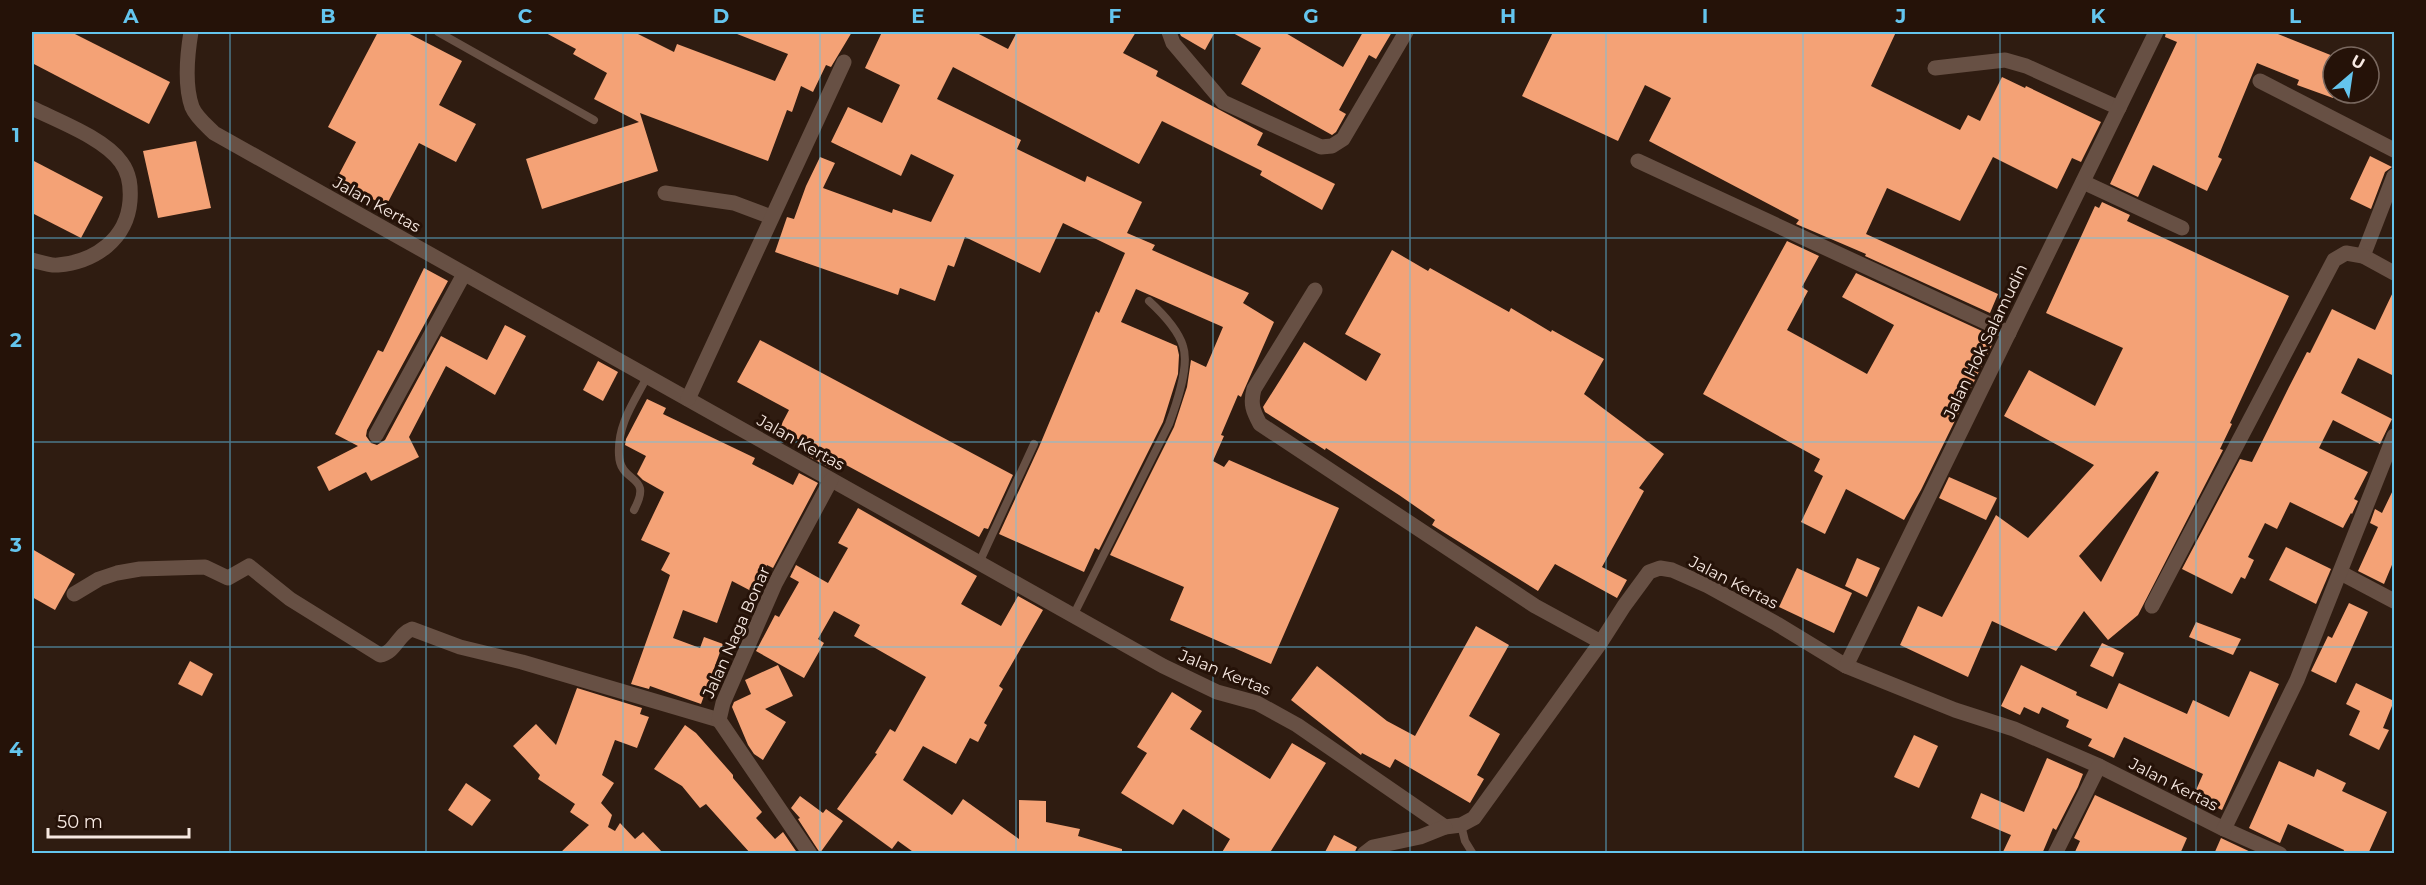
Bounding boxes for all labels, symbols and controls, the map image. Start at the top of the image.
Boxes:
text: A [122,4,139,28]
text: B [320,4,336,28]
text: C [518,4,533,28]
text: D [713,4,729,28]
text: E [911,4,925,28]
text: F [1109,4,1122,28]
text: G [1303,4,1319,28]
text: H [1500,4,1516,28]
text: I [1702,4,1708,28]
text: J [1895,4,1906,28]
text: K [2091,4,2107,28]
text: L [2289,4,2301,28]
north arrow [2321,45,2381,105]
text: U [2348,51,2368,74]
text: 1 [12,123,20,147]
street label: Jalan Kertas [329,172,424,236]
street label: Jalan Hok Salamudin [1939,261,2031,423]
text: 2 [10,328,22,352]
street label: Jalan Kertas [753,410,848,474]
text: 3 [9,533,22,557]
street label: Jalan Kertas [1685,552,1781,613]
street label: Jalan Naga Bonar [698,563,774,702]
street label: Jalan Kertas [1175,645,1273,700]
text: 4 [9,737,23,761]
street label: Jalan Kertas [2125,754,2221,815]
scale bar [48,801,189,839]
text: 50 m [57,811,103,833]

